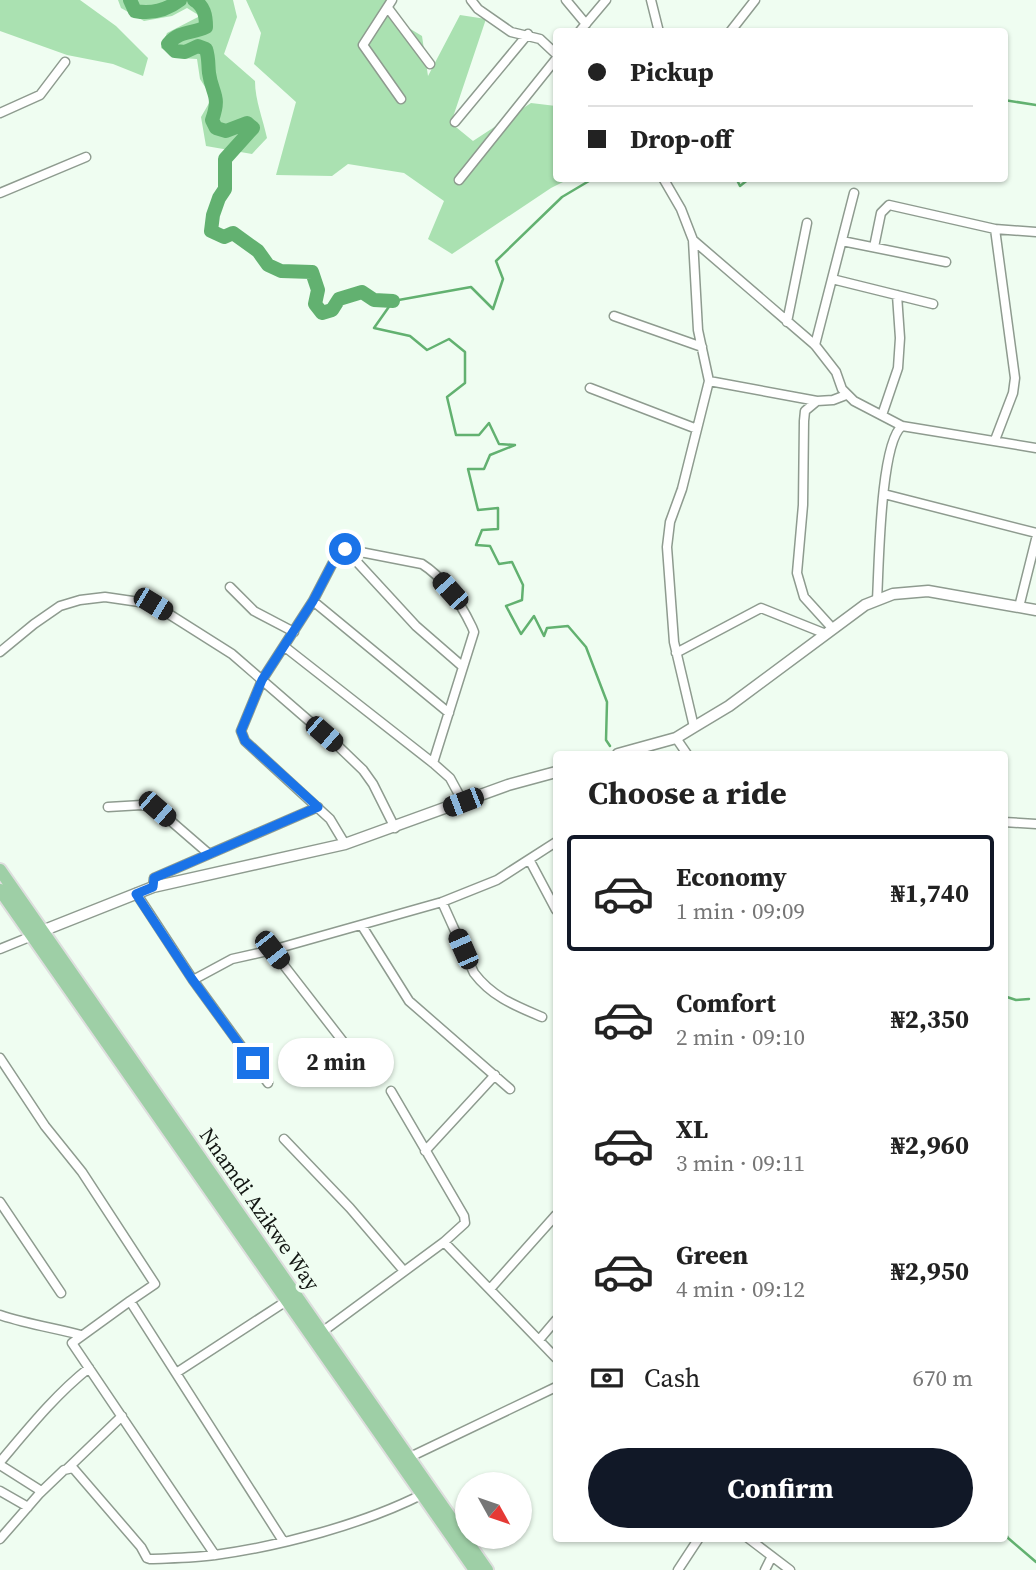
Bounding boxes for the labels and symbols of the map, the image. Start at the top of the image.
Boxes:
route start [329,533,361,565]
car [429,568,472,614]
car [130,584,177,624]
car [302,712,347,756]
car [440,785,487,819]
car [135,787,180,831]
car [445,926,482,972]
car [251,927,294,973]
callout: 2 min [278,1038,393,1088]
route end [237,1047,269,1079]
street label: Nnamdi Azikwe Way [193,1122,327,1296]
north arrow [455,1472,532,1549]

